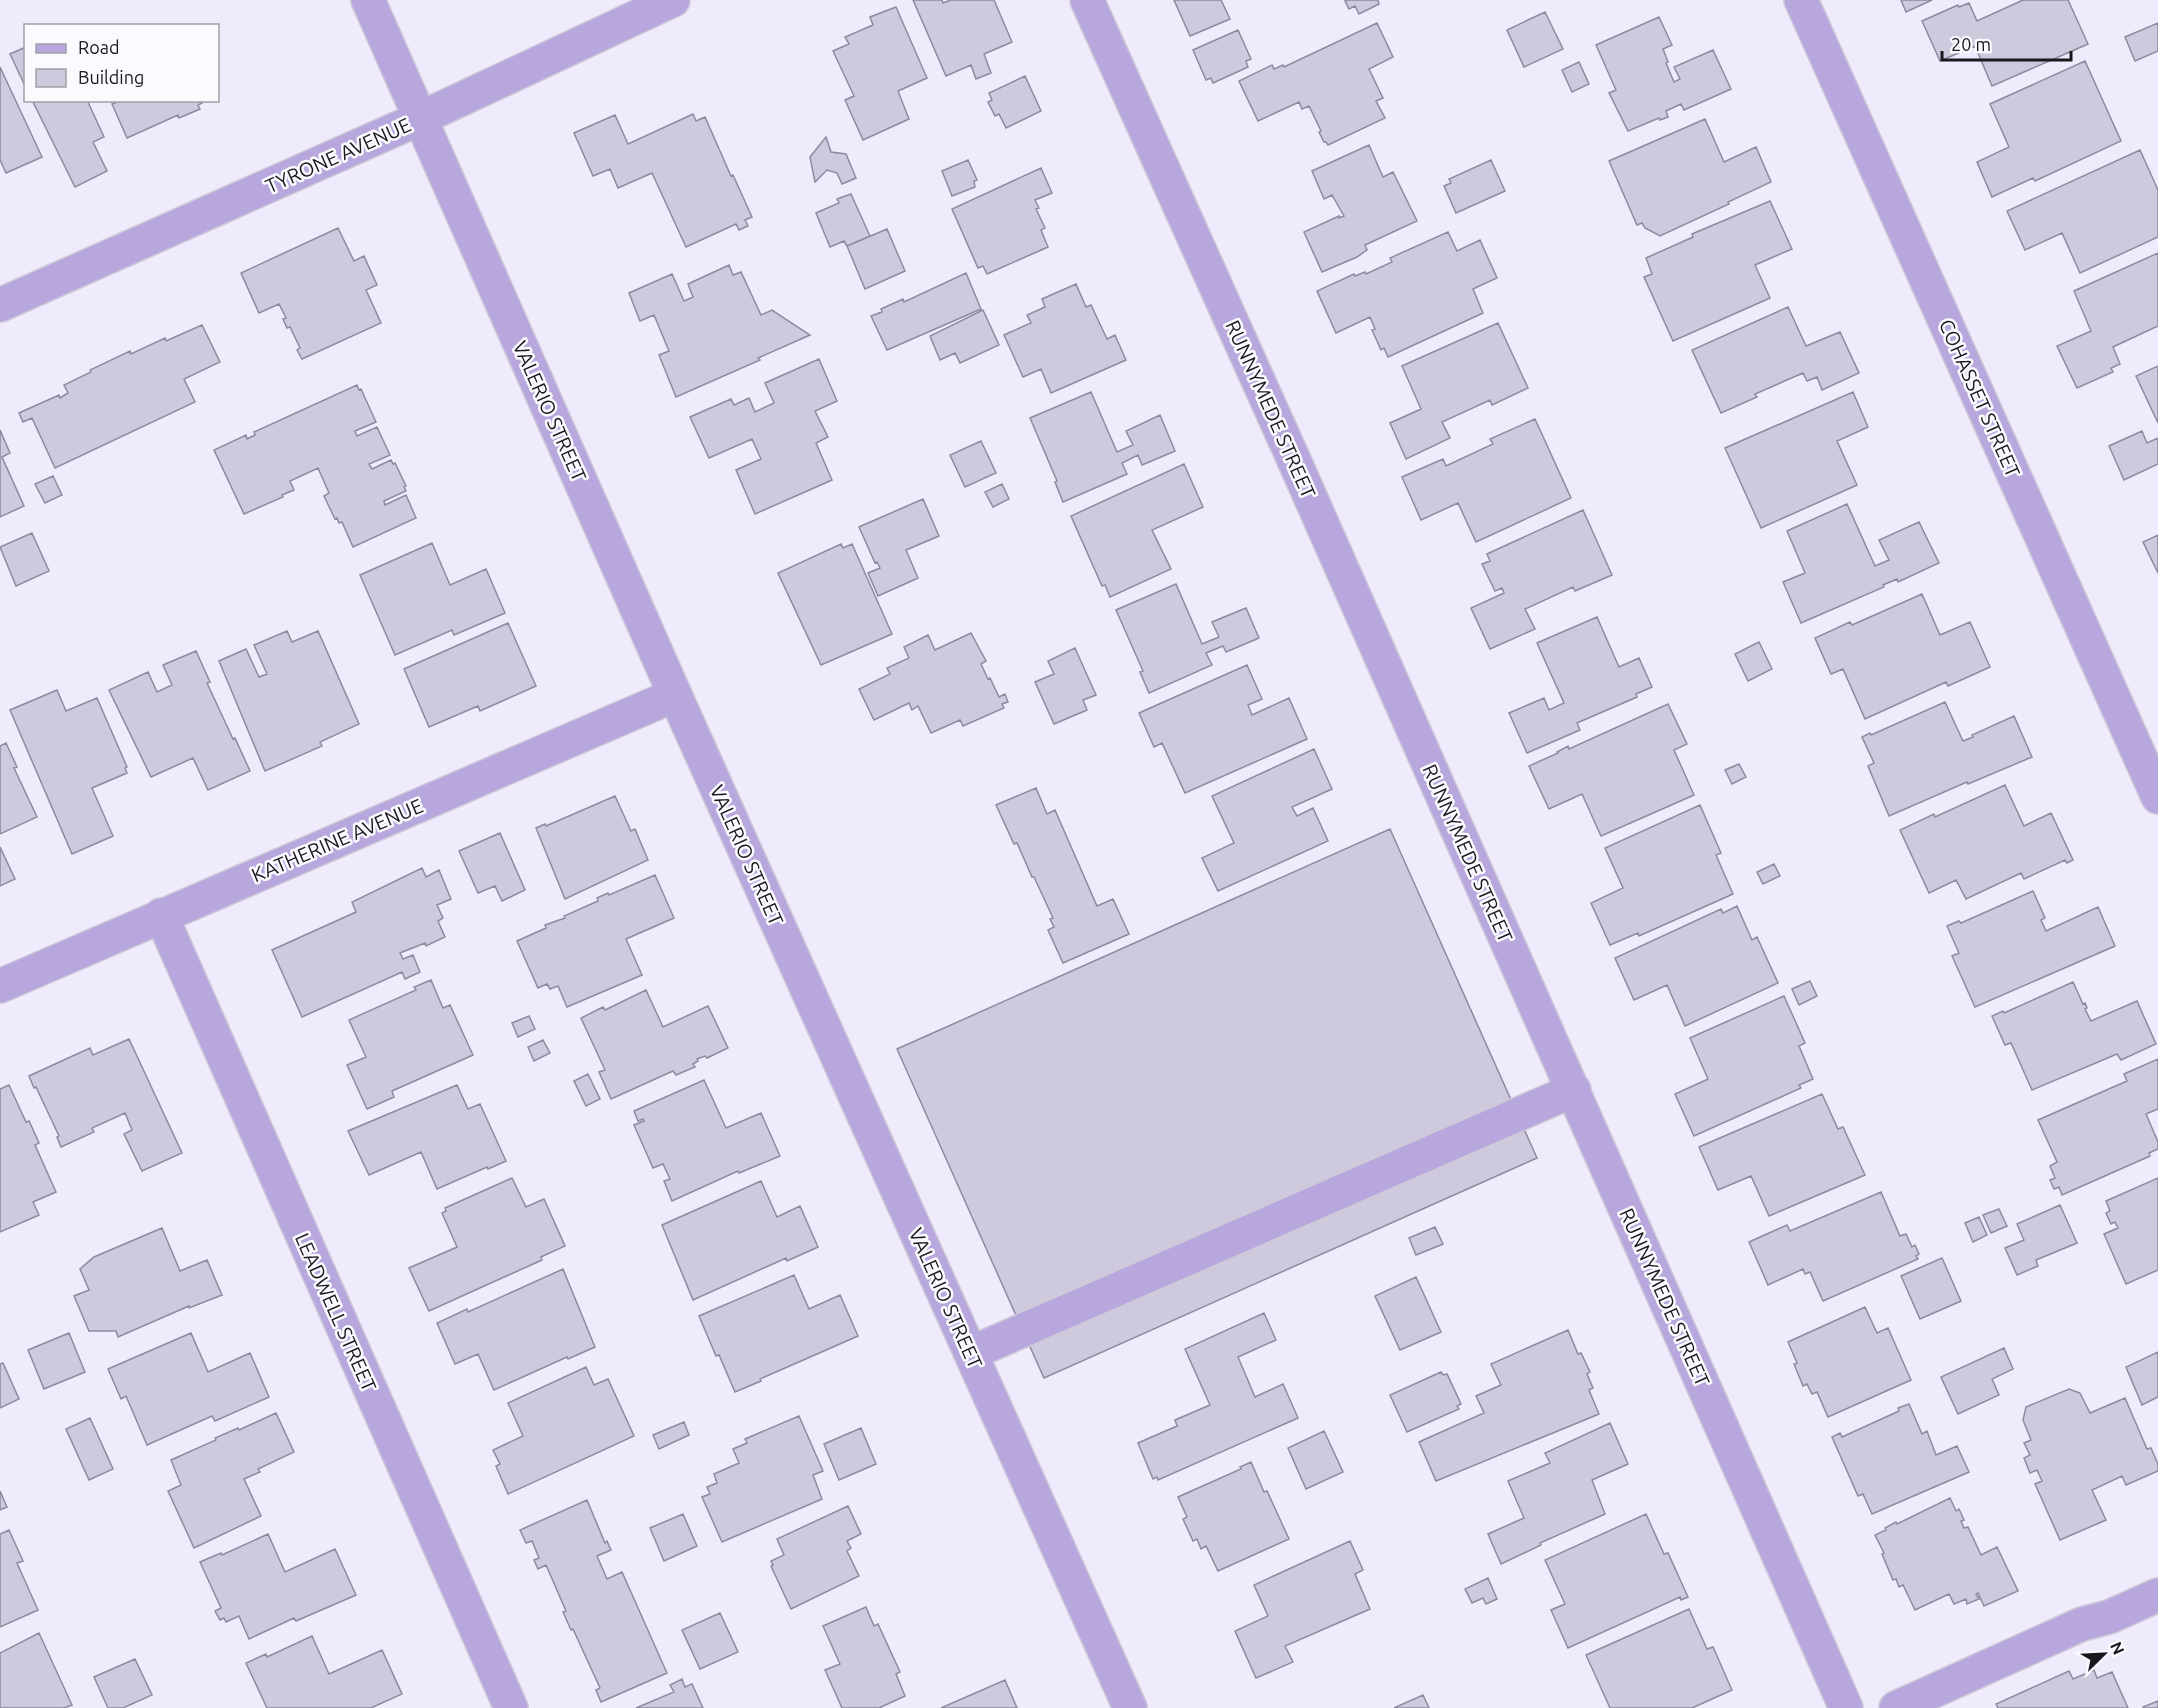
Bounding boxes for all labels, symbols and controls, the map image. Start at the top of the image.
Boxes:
legend [24,24,219,102]
scale bar [1942,24,2071,62]
text: 20 m [1951,34,1991,54]
text: Road [78,37,120,57]
text: Building [78,67,144,87]
street label: TYRONE AVENUE [262,113,414,197]
street label: RUNNYMEDE STREET [1221,316,1321,502]
street label: COHASSET STREET [1935,316,2025,480]
street label: VALERIO STREET [509,337,591,485]
street label: RUNNYMEDE STREET [1418,760,1518,946]
street label: VALERIO STREET [706,781,788,929]
street label: KATHERINE AVENUE [248,794,426,886]
street label: RUNNYMEDE STREET [1615,1204,1715,1390]
street label: VALERIO STREET [905,1224,987,1372]
street label: LEADWELL STREET [291,1229,381,1395]
north arrow [2074,1624,2134,1684]
text: N [2107,1639,2128,1657]

